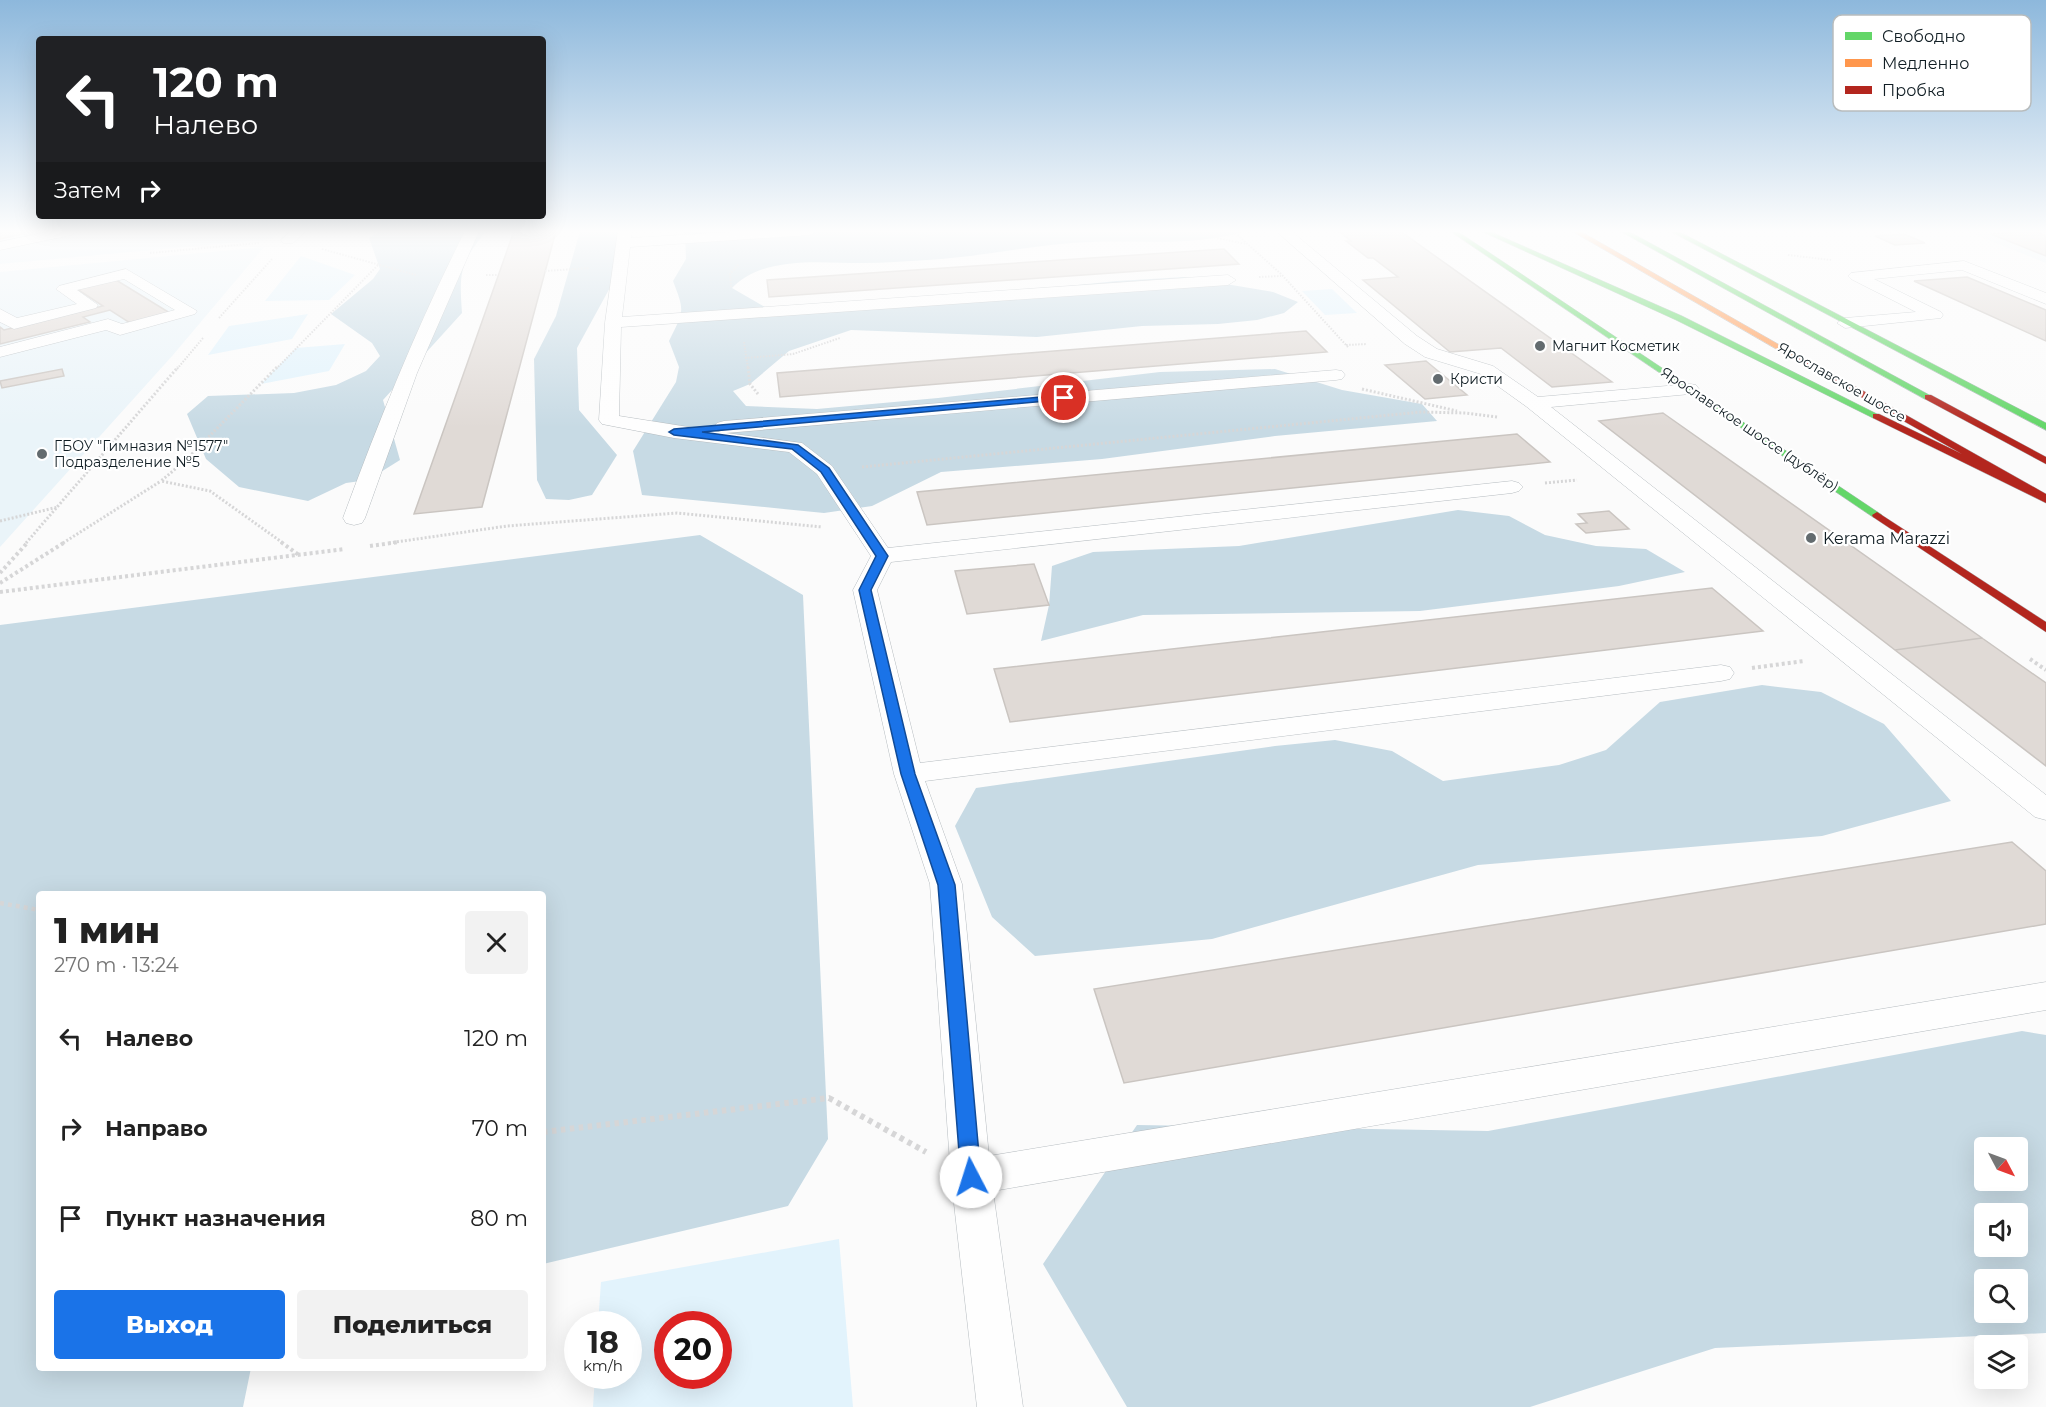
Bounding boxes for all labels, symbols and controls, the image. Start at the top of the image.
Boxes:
legend [1833,15,2031,111]
text: Свободно [1882,27,1965,46]
text: Медленно [1882,54,1969,73]
text: 120 m [153,56,279,108]
icon: left [54,60,132,138]
text: Пробка [1882,81,1945,100]
text: Налево [153,108,258,141]
icon: right [133,174,166,207]
text: Затем [54,177,121,204]
place label: Магнит Косметик [1552,337,1680,355]
street label: Ярославское шоссе [1775,338,1909,426]
marker: Магнит Косметик [1533,339,1547,353]
street label: Ярославское шоссе (дублёр) [1658,363,1842,495]
place label: Кристи [1450,370,1503,388]
pin [1038,372,1089,423]
marker: Кристи [1431,372,1445,386]
icon: arrive [1047,381,1080,414]
place label: ГБОУ "Гимназия №1577" Подразделение №5 [54,437,228,471]
marker: ГБОУ "Гимназия №1577" Подразделение №5 [35,447,49,461]
place label: Kerama Marazzi [1823,529,1950,548]
marker: Kerama Marazzi [1804,531,1818,545]
text: 1 мин [54,908,160,952]
button: close [465,911,528,974]
text: 270 m · 13:24 [54,953,179,977]
icon: left [54,1022,87,1055]
text: Налево [105,1025,193,1052]
text: 120 m [464,1025,528,1052]
icon: right [54,1112,87,1145]
text: Направо [105,1115,208,1142]
text: 70 m [472,1115,528,1142]
north arrow [1974,1137,2028,1191]
map controls [1974,1137,2028,1389]
position arrow [939,1145,1003,1209]
icon: arrive [54,1202,87,1235]
button: sound [1974,1203,2028,1257]
text: Пункт назначения [105,1205,326,1232]
text: 80 m [470,1205,528,1232]
button: search [1974,1269,2028,1323]
button: Выход [54,1290,285,1359]
button: Поделиться [297,1290,528,1359]
speed limit sign: 20 [654,1311,732,1389]
text: 18 [587,1324,619,1361]
button: layers [1974,1335,2028,1389]
text: km/h [583,1356,623,1375]

